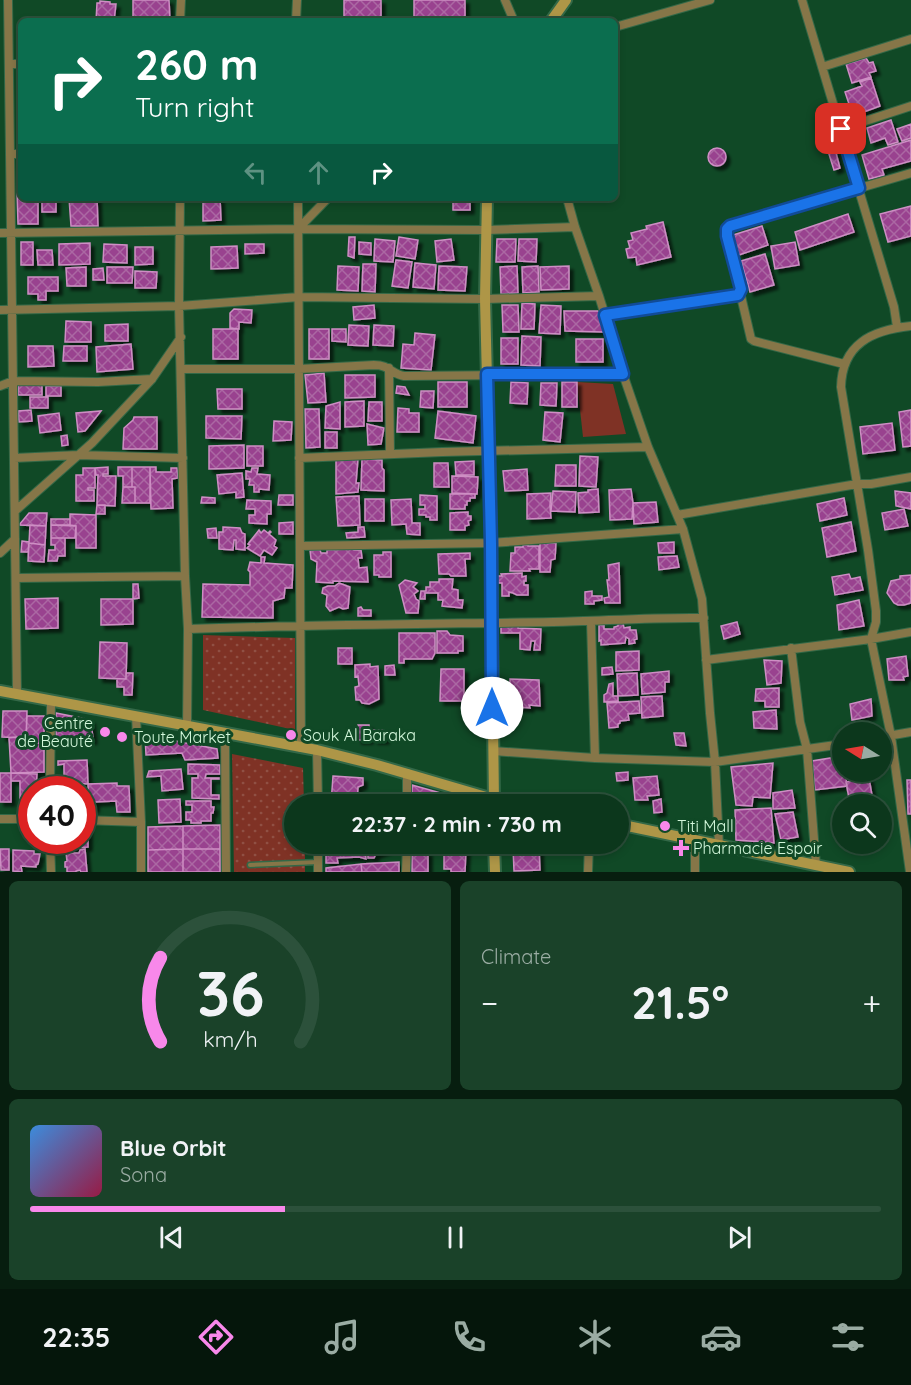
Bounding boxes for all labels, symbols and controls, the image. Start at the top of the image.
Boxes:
text: 260 m [135,38,258,91]
icon: right [36,42,114,120]
text: Turn right [135,90,254,124]
pin [815,103,866,154]
icon: arrive [824,112,857,145]
icon: left [239,156,272,189]
icon: ahead [302,156,335,189]
icon: right [365,156,398,189]
position arrow [460,676,524,740]
place label: Centre de Beauté [17,713,93,751]
north arrow [832,722,892,782]
map controls [832,722,892,854]
marker: Centre de Beauté [98,725,112,739]
place label: Souk Al Baraka [303,725,416,745]
place label: Toute Market [134,727,231,747]
marker: Souk Al Baraka [284,728,298,742]
marker: Toute Market [115,730,129,744]
speed limit sign: 40 [18,776,96,854]
button: search [832,794,892,854]
text: 22:37 · 2 min · 730 m [351,810,562,838]
place label: Titi Mall [677,816,734,836]
marker: Titi Mall [658,819,672,833]
place label: Pharmacie Espoir [693,838,822,858]
marker: Pharmacie Espoir [674,841,688,855]
text: Climate [481,944,551,969]
text: 36 [196,954,264,1032]
text: 21.5° [631,974,729,1030]
text: − [481,982,498,1023]
text: + [862,982,881,1023]
text: km/h [203,1027,257,1053]
text: Blue Orbit [120,1134,226,1162]
text: Sona [120,1162,167,1187]
icon: previous [155,1221,188,1254]
icon: pause [439,1221,472,1254]
icon: next [723,1221,756,1254]
icon: directions [195,1316,237,1358]
icon: music [321,1316,363,1358]
icon: phone [448,1316,490,1358]
icon: climate [574,1316,616,1358]
icon: car [700,1316,742,1358]
icon: filters [827,1316,869,1358]
text: 22:35 [42,1320,110,1354]

